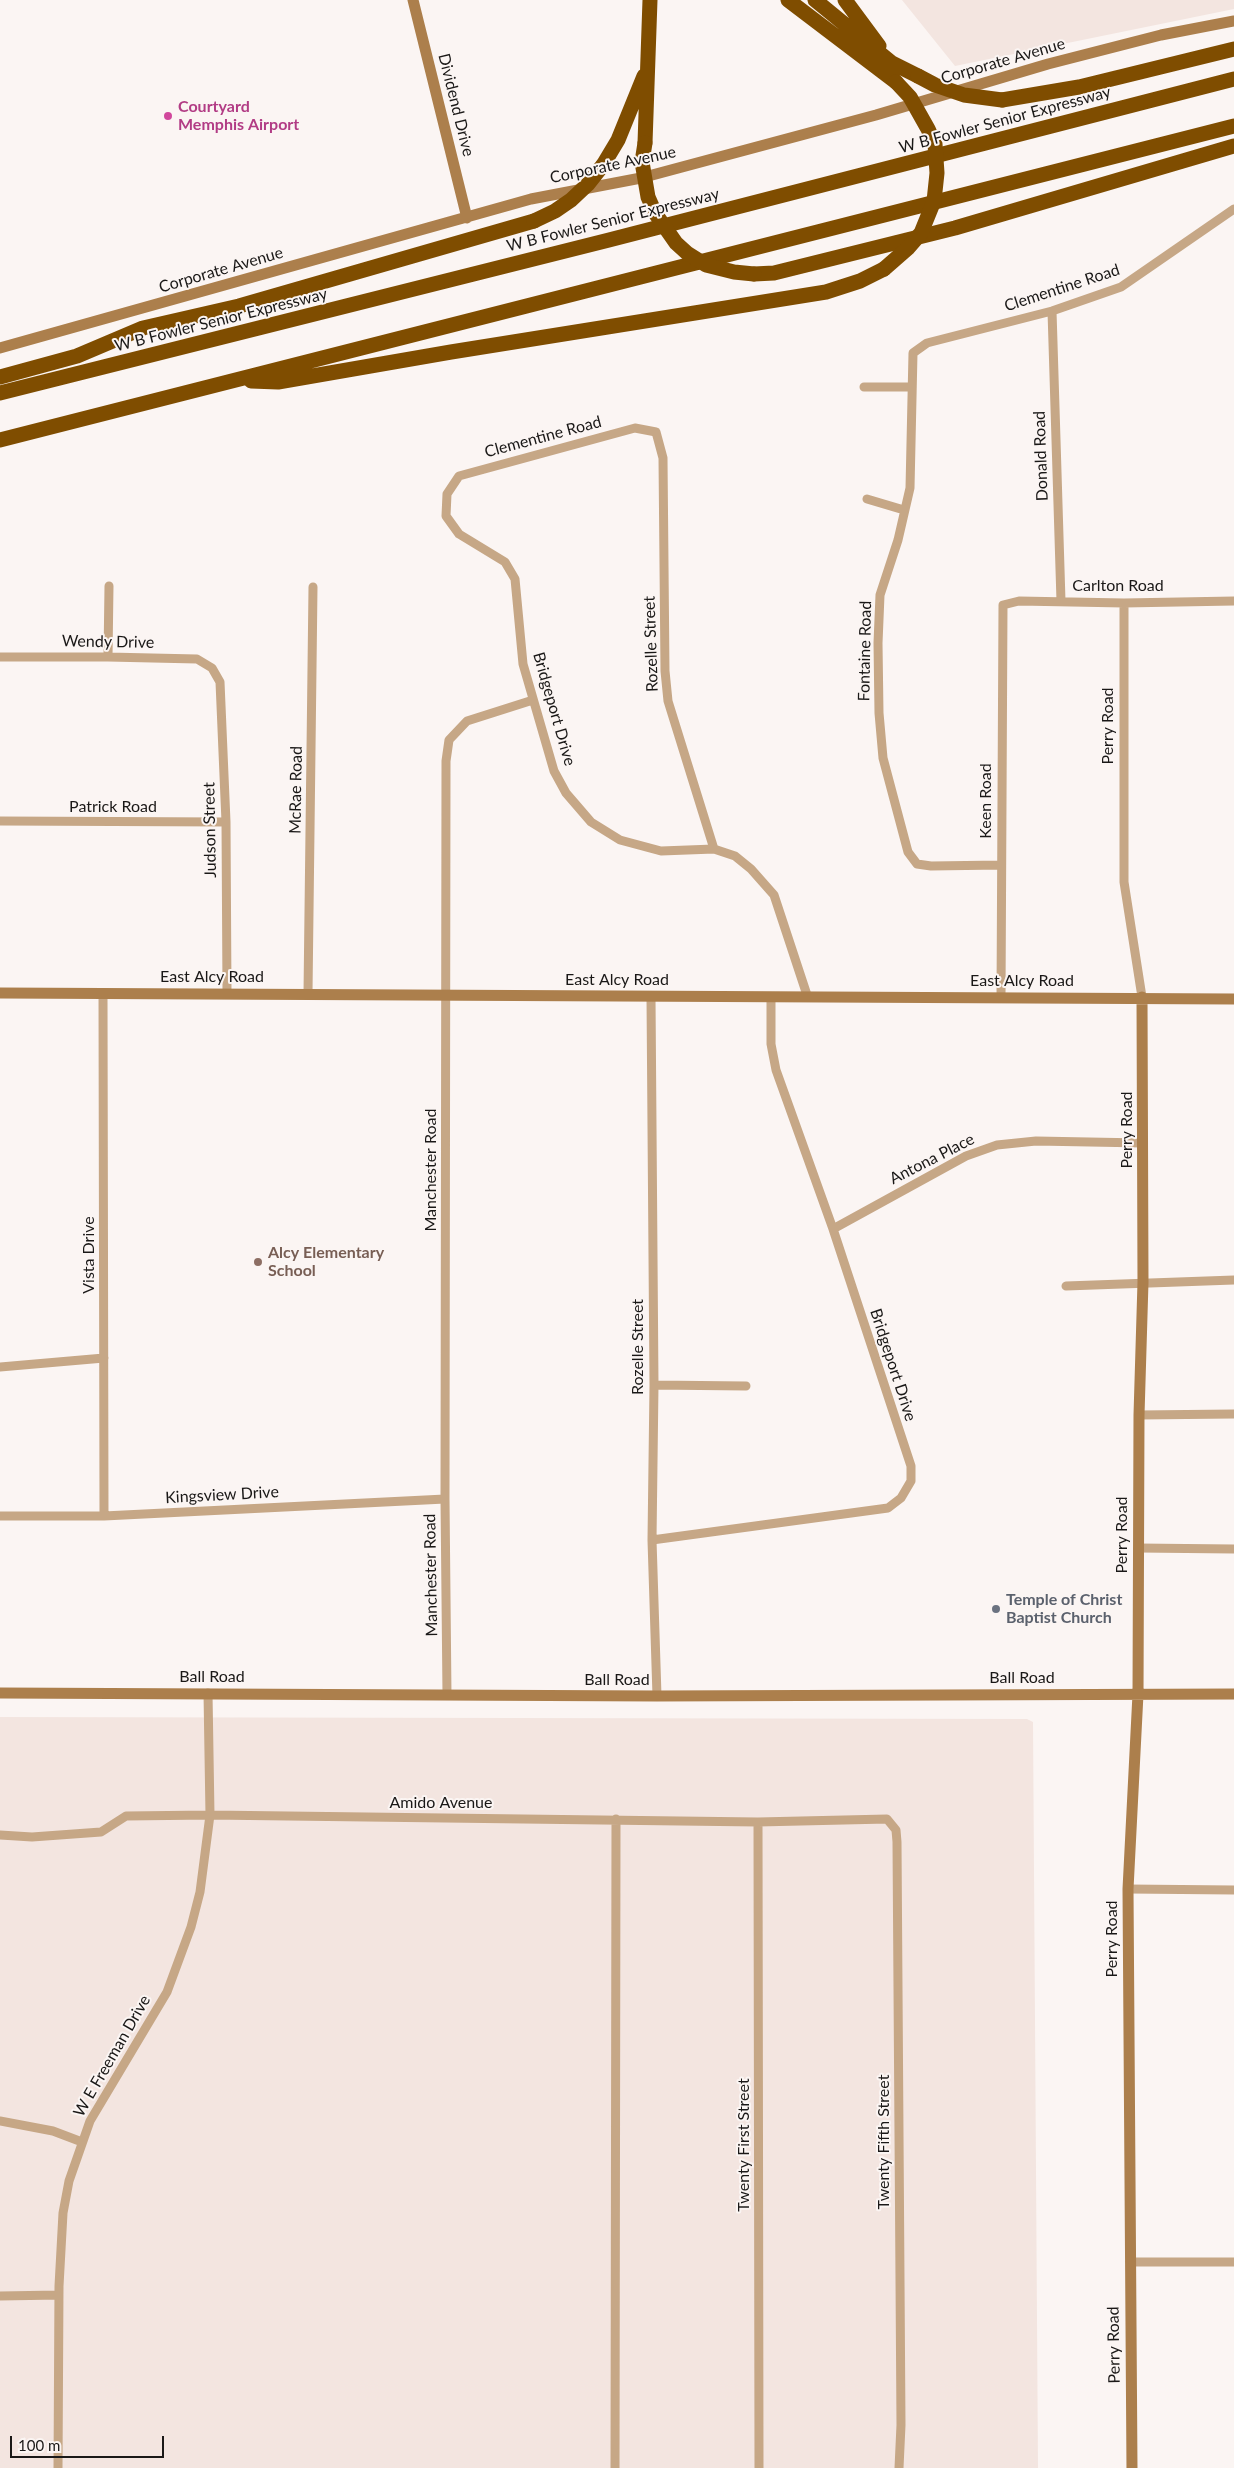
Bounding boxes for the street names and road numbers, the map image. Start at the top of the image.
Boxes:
street label: Corporate Avenue [939,34,1067,88]
street label: Dividend Drive [434,52,478,158]
street label: W B Fowler Senior Expressway [897,82,1113,158]
street label: Corporate Avenue [548,142,678,188]
street label: W B Fowler Senior Expressway [505,184,721,256]
street label: Corporate Avenue [157,243,285,297]
street label: Clementine Road [1002,260,1122,316]
street label: W B Fowler Senior Expressway [113,284,329,356]
street label: Donald Road [1030,411,1052,501]
street label: Clementine Road [482,412,604,462]
street label: Carlton Road [1072,576,1164,596]
street label: Rozelle Street [640,596,662,692]
street label: Fontaine Road [855,600,875,702]
street label: Wendy Drive [62,632,154,652]
street label: Bridgeport Drive [529,650,579,768]
street label: Perry Road [1098,687,1118,765]
street label: McRae Road [286,746,306,834]
street label: Keen Road [976,763,996,839]
street label: Judson Street [200,782,220,878]
street label: Patrick Road [69,797,157,817]
street label: East Alcy Road [160,967,264,987]
street label: East Alcy Road [565,970,669,990]
street label: East Alcy Road [970,971,1074,991]
street label: Perry Road [1117,1091,1137,1169]
street label: Manchester Road [421,1109,441,1231]
street label: Antona Place [886,1129,978,1189]
street label: Vista Drive [79,1216,99,1294]
street label: Rozelle Street [628,1299,648,1395]
street label: Bridgeport Drive [866,1306,920,1424]
street label: Kingsview Drive [165,1482,279,1508]
street label: Perry Road [1112,1496,1132,1574]
street label: Manchester Road [420,1513,442,1637]
street label: Ball Road [179,1667,245,1687]
street label: Ball Road [989,1668,1055,1688]
street label: Ball Road [584,1670,650,1690]
street label: Amido Avenue [390,1793,492,1813]
street label: Perry Road [1102,1900,1122,1978]
street label: W E Freeman Drive [69,1992,155,2120]
street label: Twenty Fifth Street [874,2075,894,2209]
street label: Twenty First Street [734,2078,754,2212]
street label: Perry Road [1104,2306,1124,2384]

